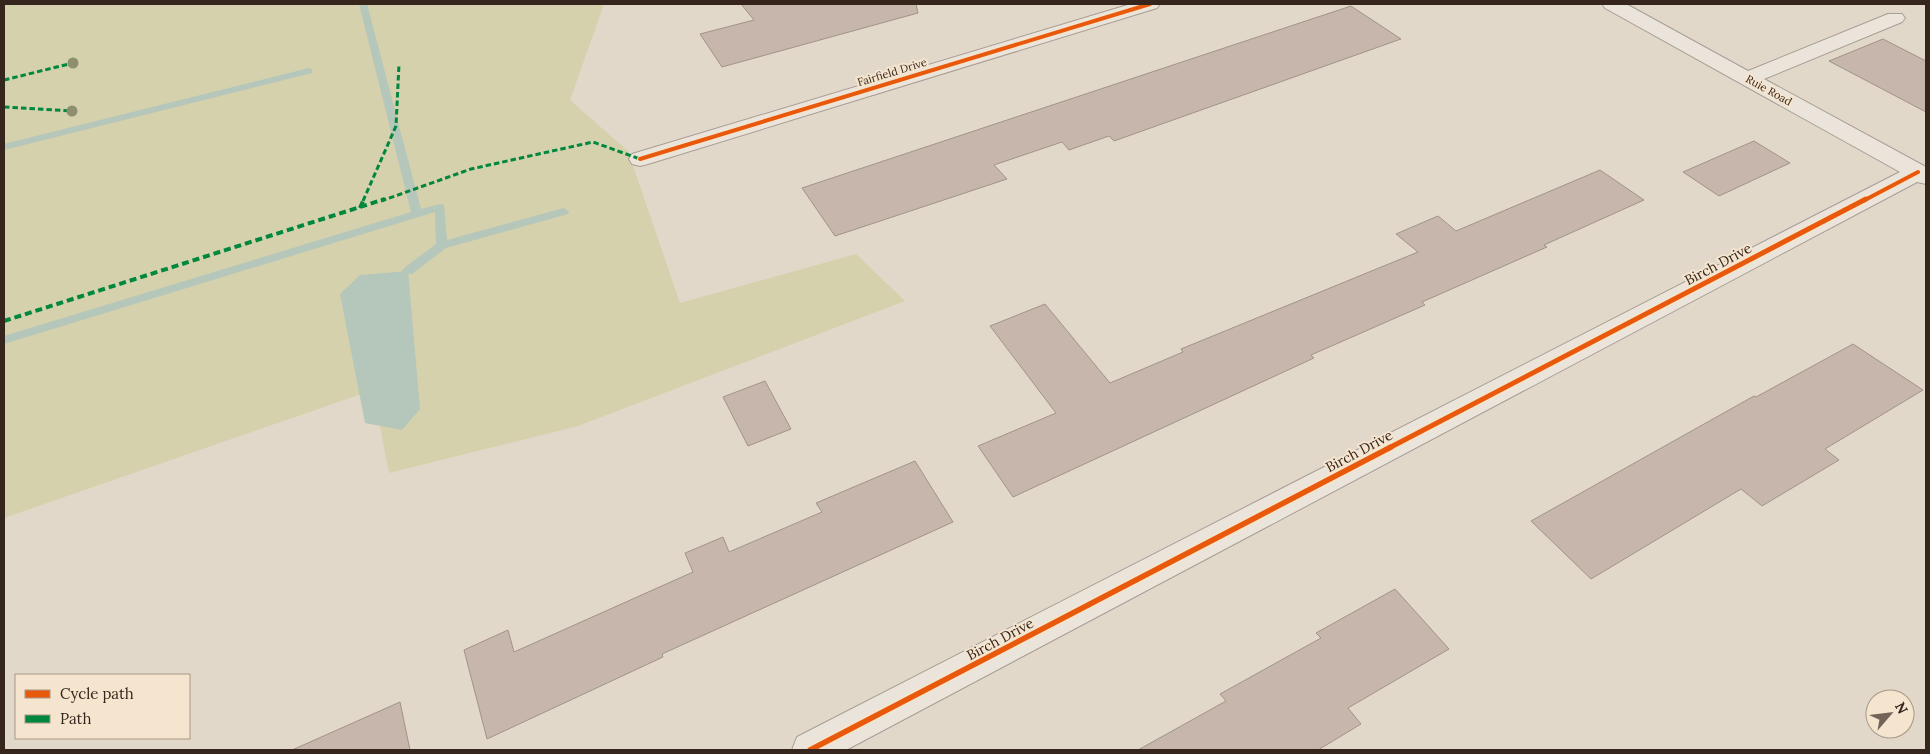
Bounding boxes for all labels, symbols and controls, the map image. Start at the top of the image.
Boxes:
street label: Fairfield Drive [856,55,928,89]
street label: Ruie Road [1743,72,1795,109]
street label: Birch Drive [1682,239,1755,289]
street label: Birch Drive [1323,426,1396,476]
street label: Birch Drive [964,614,1037,664]
legend [15,674,190,739]
text: Cycle path [60,684,134,703]
north arrow [1865,689,1915,739]
text: N [1891,699,1912,717]
text: Path [60,709,91,728]

